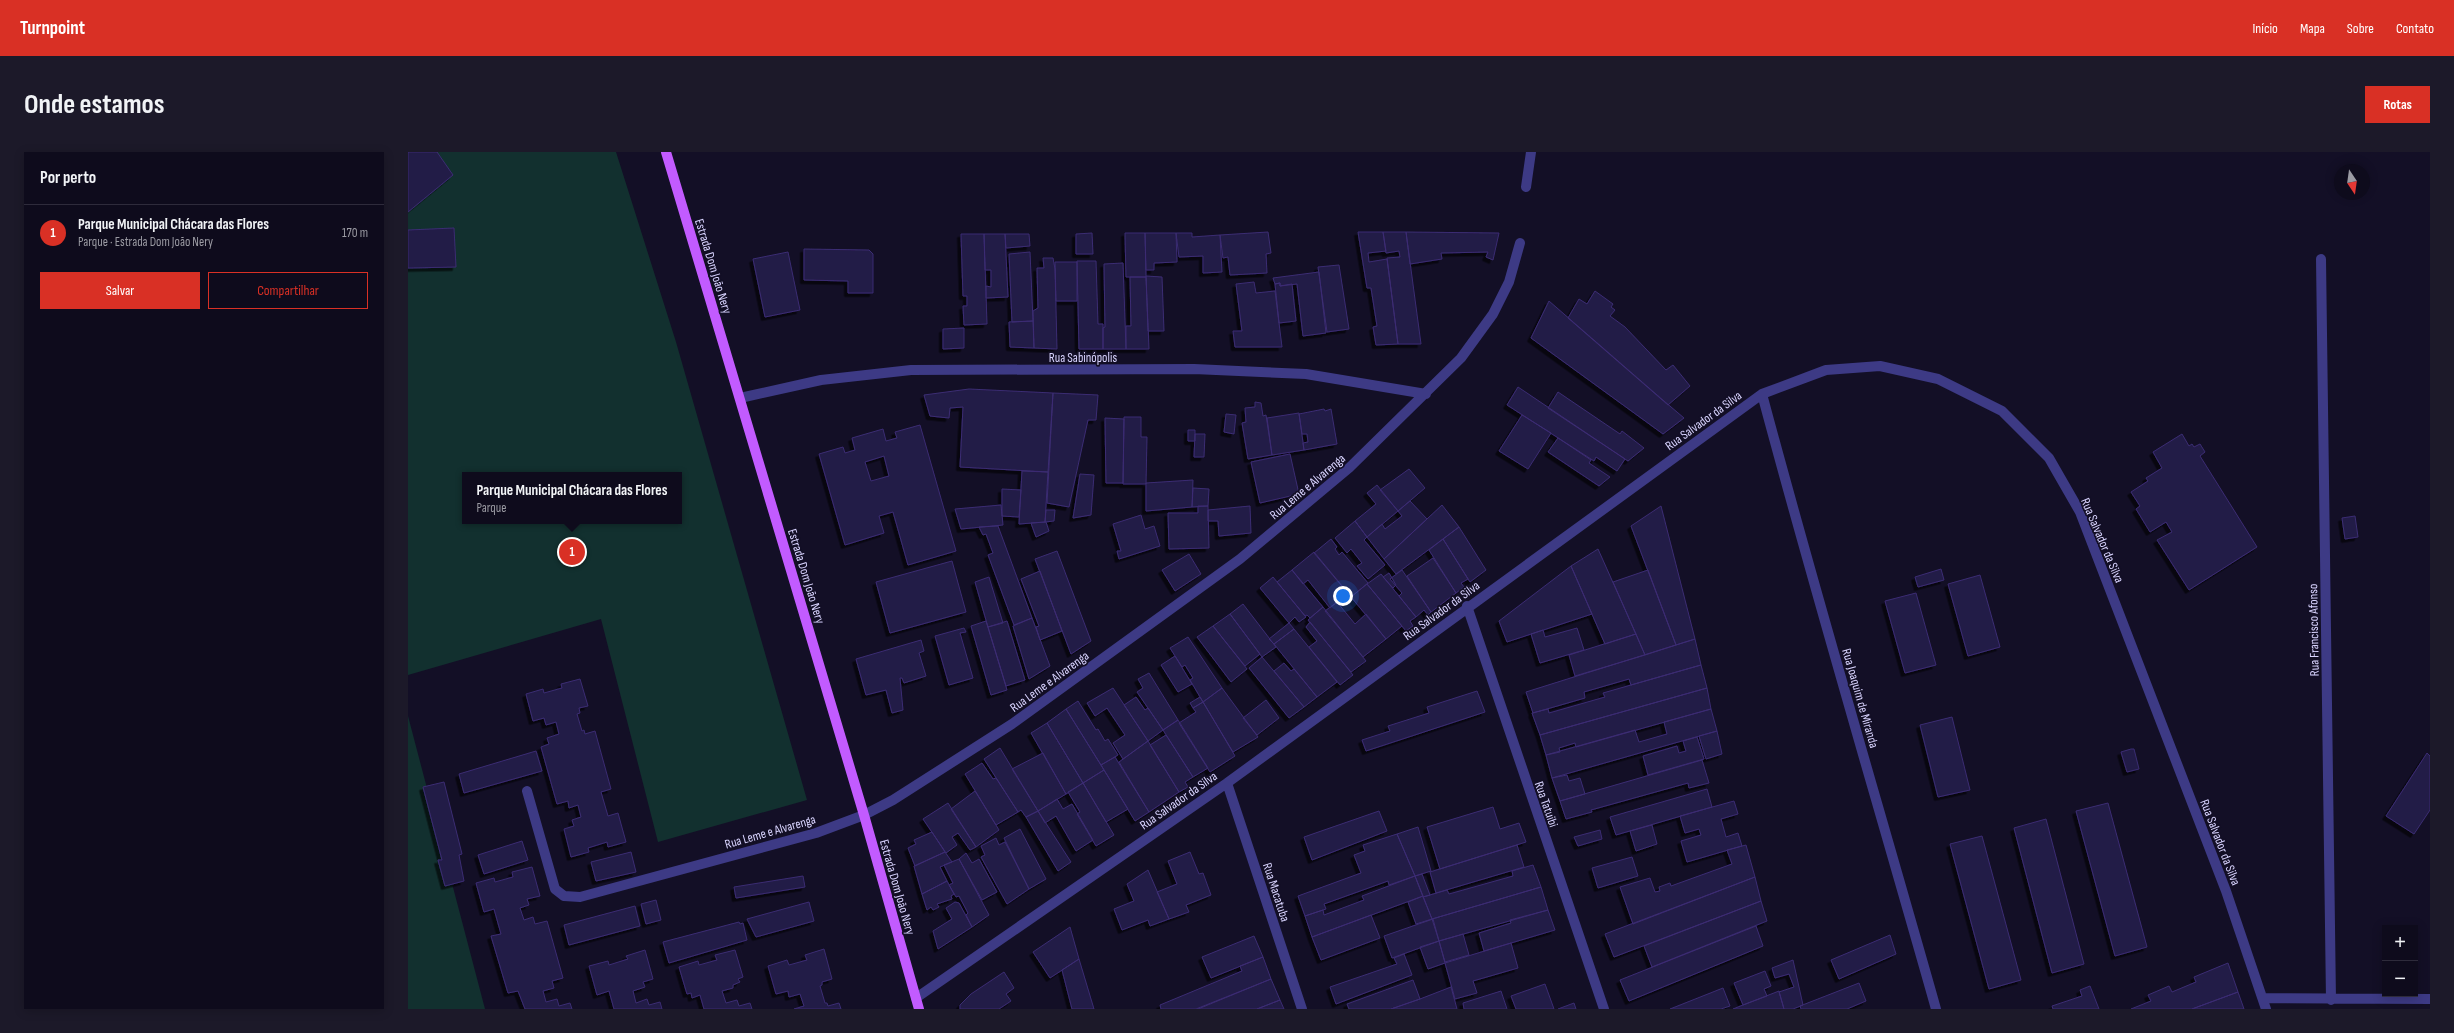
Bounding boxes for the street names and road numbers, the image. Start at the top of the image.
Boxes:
street label: Estrada Dom João Nery [691,217,735,316]
street label: Rua Sabinópolis [1049,350,1118,366]
street label: Rua Salvador da Silva [1662,388,1745,454]
street label: Rua Leme e Alvarenga [1267,451,1349,523]
street label: Rua Salvador da Silva [2077,496,2127,585]
street label: Estrada Dom João Nery [784,527,828,626]
street label: Rua Salvador da Silva [1400,578,1483,644]
street label: Rua Francisco Afonso [2305,584,2323,676]
street label: Rua Joaquim de Miranda [1838,647,1882,750]
street label: Rua Leme e Alvarenga [1007,648,1092,716]
street label: Rua Salvador da Silva [1137,768,1220,833]
street label: Rua Tatuibi [1531,779,1561,829]
street label: Rua Salvador da Silva [2196,797,2244,888]
street label: Rua Leme e Alvarenga [723,811,818,853]
street label: Estrada Dom João Nery [876,838,918,937]
street label: Rua Macatuba [1259,861,1293,924]

